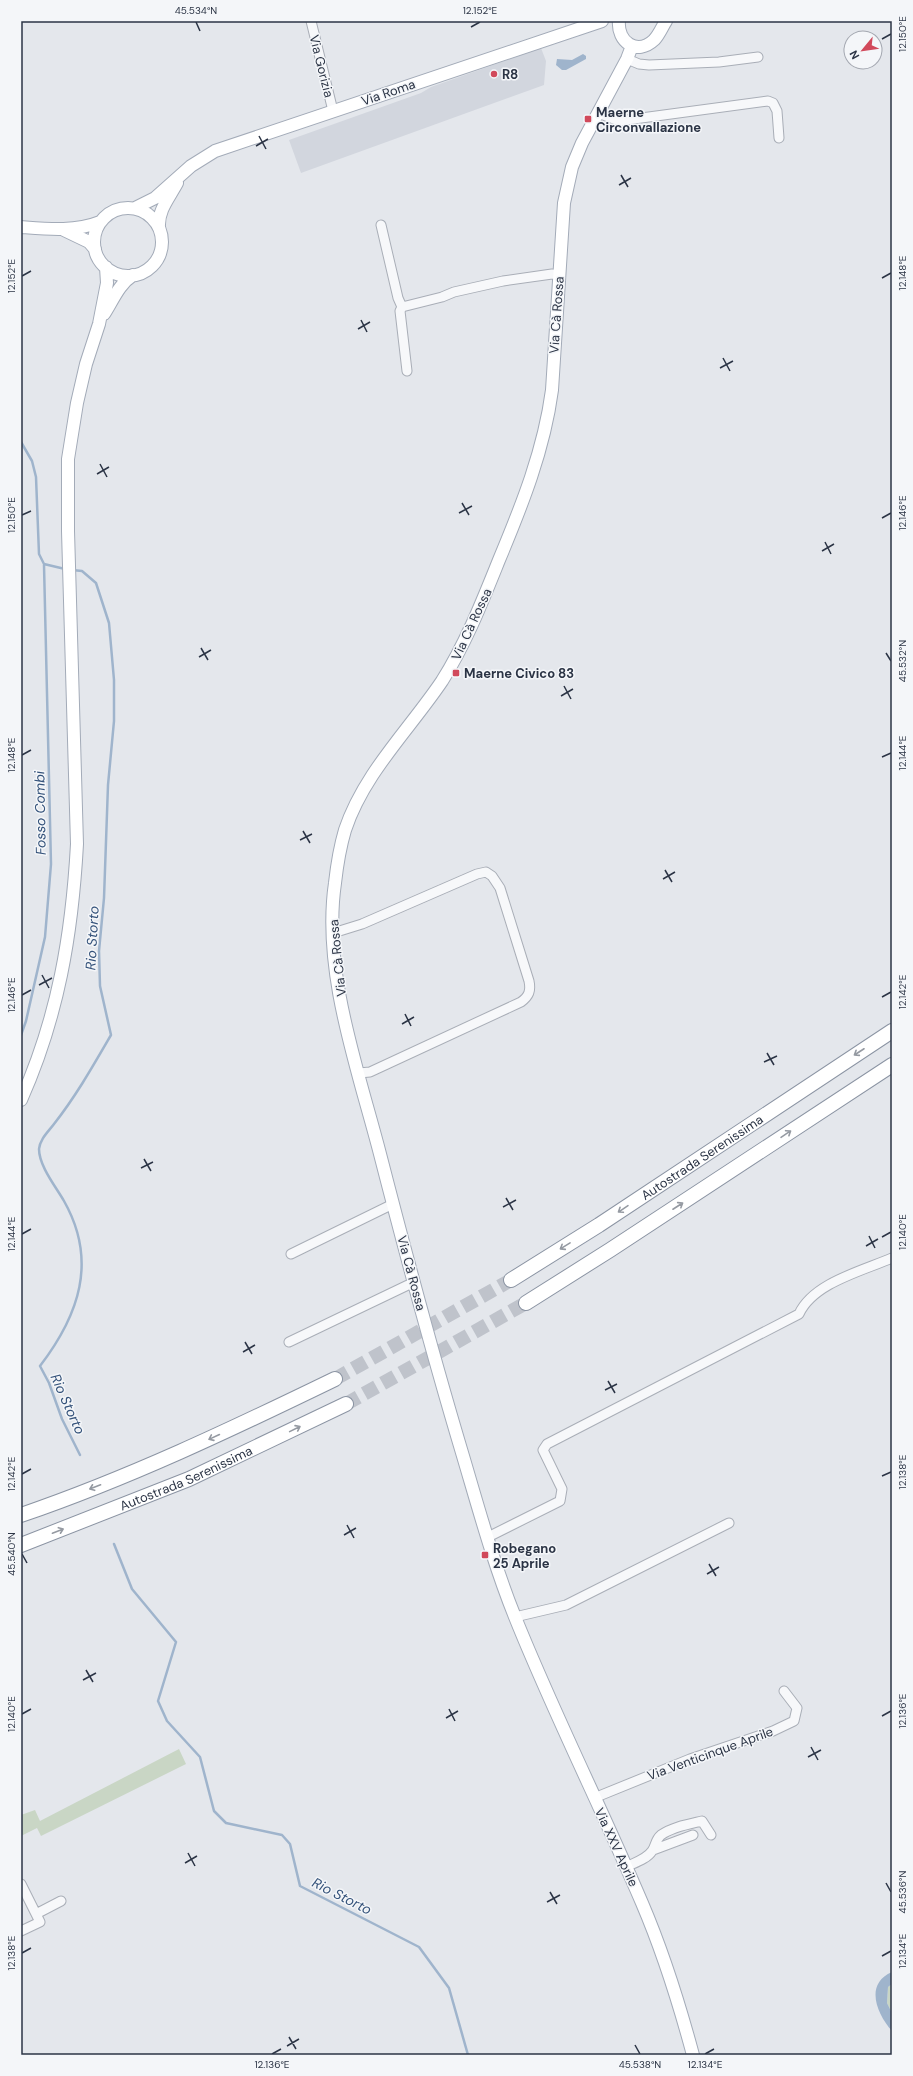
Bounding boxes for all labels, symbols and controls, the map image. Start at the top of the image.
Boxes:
text: 45.534°N [175,4,217,17]
text: 12.152°E [463,4,498,17]
text: 12.150°E [896,16,909,52]
north arrow [843,30,883,70]
street label: Via Gorizia [306,33,338,99]
text: N [846,48,862,62]
place label: R8 [502,66,518,83]
marker: R8 [489,69,499,79]
street label: Via Roma [359,75,417,110]
place label: Maerne Circonvallazione [596,104,701,136]
marker: Maerne Circonvallazione [583,114,593,124]
text: 12.148°E [896,255,909,290]
text: 12.152°E [5,258,18,293]
street label: Via Cà Rossa [545,276,568,354]
text: 12.146°E [896,495,909,531]
text: 12.150°E [5,497,18,533]
street label: Via Cà Rossa [447,586,496,663]
text: 45.532°N [896,640,909,682]
place label: Maerne Civico 83 [464,665,574,682]
marker: Maerne Civico 83 [451,668,461,678]
text: 12.144°E [896,735,909,770]
text: 12.148°E [5,737,18,772]
water label: Fosso Combi [30,770,50,855]
water label: Rio Storto [81,905,103,971]
street label: Via Cà Rossa [325,919,350,997]
text: 12.142°E [896,974,909,1009]
text: 12.146°E [5,977,18,1013]
one-way arrow [854,1048,865,1056]
street label: Autostrada Serenissima [638,1111,766,1204]
one-way arrow [780,1130,791,1138]
one-way arrow [672,1202,683,1210]
one-way arrow [617,1205,628,1213]
text: 12.140°E [896,1214,909,1250]
text: 12.144°E [5,1216,18,1251]
street label: Via Cà Rossa [393,1234,430,1313]
one-way arrow [560,1242,571,1250]
water label: Rio Storto [47,1371,89,1437]
one-way arrow [288,1425,300,1432]
one-way arrow [209,1434,221,1441]
street label: Autostrada Serenissima [117,1442,255,1514]
text: 12.138°E [896,1454,909,1489]
text: 12.142°E [5,1456,18,1491]
one-way arrow [89,1484,101,1492]
one-way arrow [51,1526,63,1534]
text: 45.540°N [5,1532,18,1576]
place label: Robegano 25 Aprile [493,1540,556,1572]
marker: Robegano 25 Aprile [480,1550,490,1560]
text: 12.136°E [896,1693,909,1729]
text: 12.140°E [5,1696,18,1732]
street label: Via Venticinque Aprile [645,1723,775,1784]
street label: Via XXV Aprile [591,1805,642,1889]
text: 45.536°N [896,1871,909,1913]
water label: Rio Storto [309,1873,375,1919]
text: 12.134°E [896,1933,909,1968]
text: 12.138°E [5,1935,18,1970]
text: 12.136°E [254,2058,290,2071]
text: 45.538°N [619,2058,661,2071]
text: 12.134°E [688,2058,723,2071]

